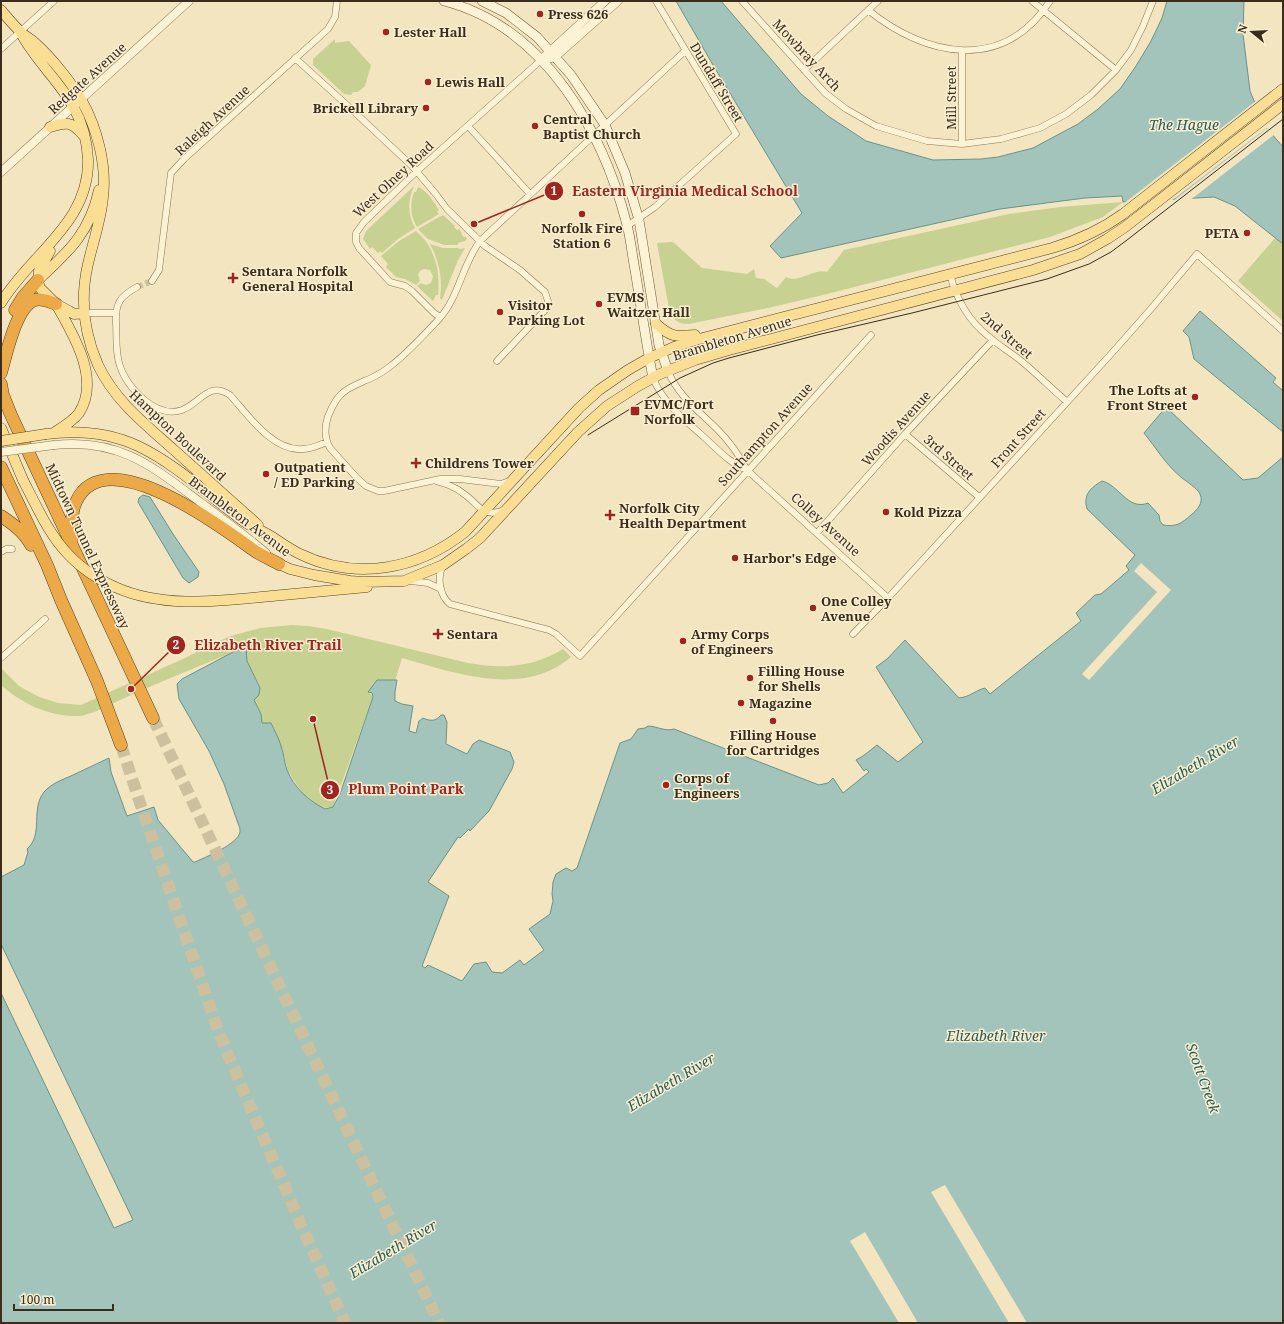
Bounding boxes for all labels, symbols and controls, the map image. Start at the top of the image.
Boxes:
place label: Press 626 [548,5,608,23]
marker: Press 626 [535,9,545,19]
north arrow [1232,12,1272,52]
street label: Mowbray Arch [769,15,845,95]
text: N [1234,22,1251,35]
place label: Lester Hall [394,23,467,41]
marker: Lester Hall [381,27,391,37]
street label: Redgate Avenue [44,38,130,118]
street label: Dundaff Street [686,39,748,126]
street label: Mill Street [942,66,960,130]
place label: Lewis Hall [436,73,505,91]
marker: Lewis Hall [423,77,433,87]
street label: Raleigh Avenue [171,81,253,159]
place label: Brickell Library [313,99,418,117]
marker: Brickell Library [421,103,431,113]
place label: Central Baptist Church [543,110,641,143]
water label: The Hague [1149,115,1219,134]
marker: Central Baptist Church [530,121,540,131]
street label: West Olney Road [349,137,437,221]
callout: Eastern Virginia Medical School [544,178,806,204]
text: Eastern Virginia Medical School [572,181,798,200]
text: 1 [551,182,558,199]
marker: Norfolk Fire Station 6 [577,209,587,219]
place label: Norfolk Fire Station 6 [541,219,623,252]
place label: PETA [1205,224,1239,242]
marker: PETA [1242,228,1252,238]
place label: Sentara Norfolk General Hospital [242,262,354,295]
marker: Sentara Norfolk General Hospital [227,272,239,284]
place label: EVMS Waitzer Hall [607,288,690,321]
place label: Visitor Parking Lot [508,296,585,329]
marker: EVMS Waitzer Hall [594,299,604,309]
marker: Visitor Parking Lot [495,307,505,317]
street label: 2nd Street [977,307,1037,363]
street label: Brambleton Avenue [670,311,794,365]
street label: Southampton Avenue [714,378,816,490]
place label: The Lofts at Front Street [1107,381,1187,414]
street label: Hampton Boulevard [126,385,230,485]
street label: Woodis Avenue [857,386,935,470]
marker: The Lofts at Front Street [1190,392,1200,402]
place label: EVMC/Fort Norfolk [644,395,714,428]
street label: Front Street [987,404,1050,471]
marker: EVMC/Fort Norfolk [629,405,641,417]
street label: 3rd Street [920,430,978,484]
place label: Childrens Tower [425,454,534,472]
marker: Childrens Tower [410,457,422,469]
place label: Outpatient / ED Parking [274,458,355,491]
street label: Midtown Tunnel Expressway [42,460,135,632]
marker: Outpatient / ED Parking [261,469,271,479]
street label: Brambleton Avenue [185,472,295,560]
street label: Colley Avenue [787,488,865,560]
place label: Norfolk City Health Department [619,499,747,532]
place label: Kold Pizza [894,503,962,521]
marker: Kold Pizza [881,507,891,517]
marker: Norfolk City Health Department [604,509,616,521]
place label: Harbor's Edge [743,549,837,567]
marker: Harbor's Edge [730,553,740,563]
place label: One Colley Avenue [821,592,892,625]
marker: One Colley Avenue [808,603,818,613]
place label: Sentara [447,625,498,643]
place label: Army Corps of Engineers [691,625,773,658]
marker: Sentara [432,628,444,640]
callout: Elizabeth River Trail [166,632,349,658]
text: Elizabeth River Trail [194,635,342,654]
text: 2 [173,636,180,653]
marker: Army Corps of Engineers [678,636,688,646]
place label: Filling House for Shells [758,662,845,695]
marker: Filling House for Shells [745,673,755,683]
place label: Magazine [749,694,812,712]
marker: Magazine [736,698,746,708]
marker: Filling House for Cartridges [768,716,778,726]
place label: Filling House for Cartridges [727,726,819,759]
water label: Elizabeth River [1147,731,1242,799]
place label: Corps of Engineers [674,769,740,802]
callout: Plum Point Park [320,777,471,803]
text: Plum Point Park [348,779,464,798]
marker: Corps of Engineers [661,780,671,790]
text: 3 [327,781,334,798]
water label: Elizabeth River [946,1026,1046,1045]
water label: Scott Creek [1182,1040,1225,1116]
water label: Elizabeth River [623,1048,718,1116]
water label: Elizabeth River [345,1215,440,1283]
scale bar [14,1286,113,1312]
text: 100 m [20,1291,55,1308]

